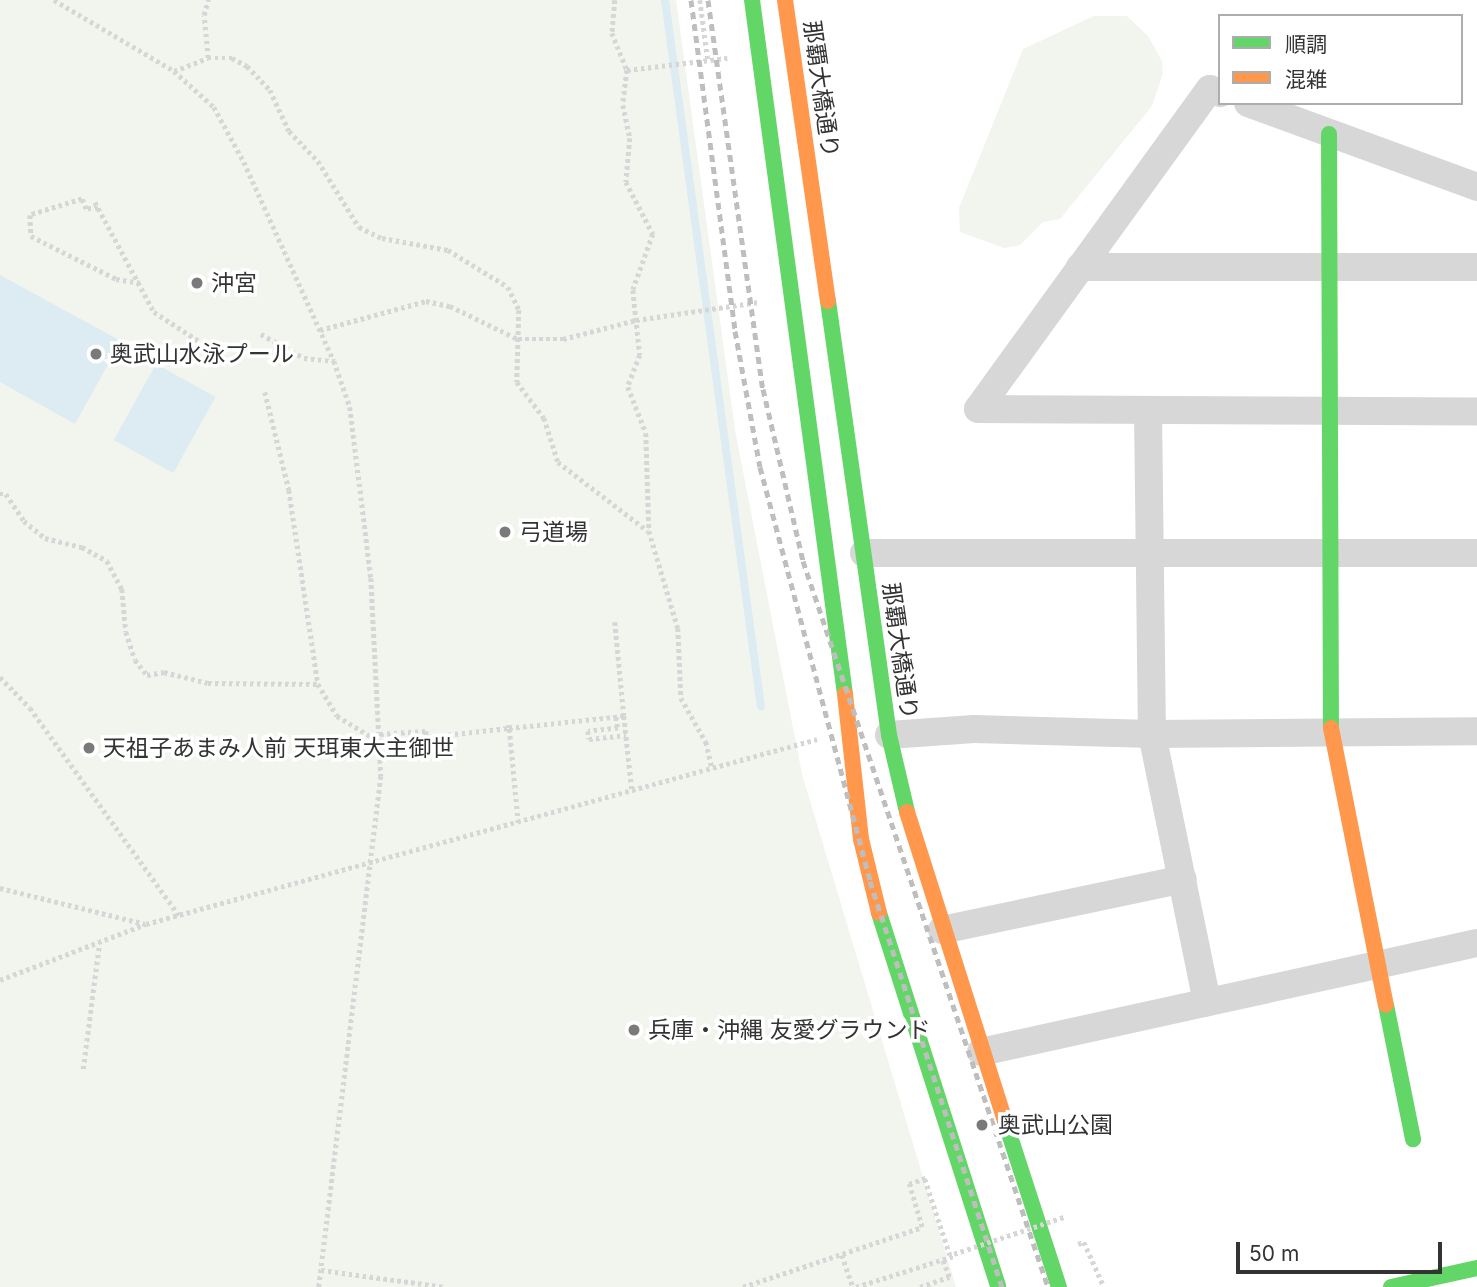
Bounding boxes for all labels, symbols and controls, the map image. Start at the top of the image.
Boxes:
legend [1218,14,1463,105]
street label: 那覇大橋通り [798,19,844,159]
text: 順調 [1285,32,1327,57]
text: 混雑 [1285,67,1327,92]
place label: 沖宮 [211,269,257,297]
marker: 沖宮 [189,275,205,291]
place label: 奥武山水泳プール [110,340,294,368]
marker: 奥武山水泳プール [88,346,104,362]
place label: 弓道場 [519,518,588,546]
marker: 弓道場 [497,524,513,540]
street label: 那覇大橋通り [877,581,923,721]
place label: 天祖子あまみ人前 天珥東大主御世 [103,734,454,762]
marker: 天祖子あまみ人前 天珥東大主御世 [81,740,97,756]
place label: 兵庫・沖縄 友愛グラウンド [648,1016,930,1044]
marker: 兵庫・沖縄 友愛グラウンド [626,1022,642,1038]
place label: 奥武山公園 [998,1111,1113,1139]
marker: 奥武山公園 [972,1115,992,1135]
scale bar [1239,1228,1446,1272]
text: 50 m [1249,1241,1299,1266]

